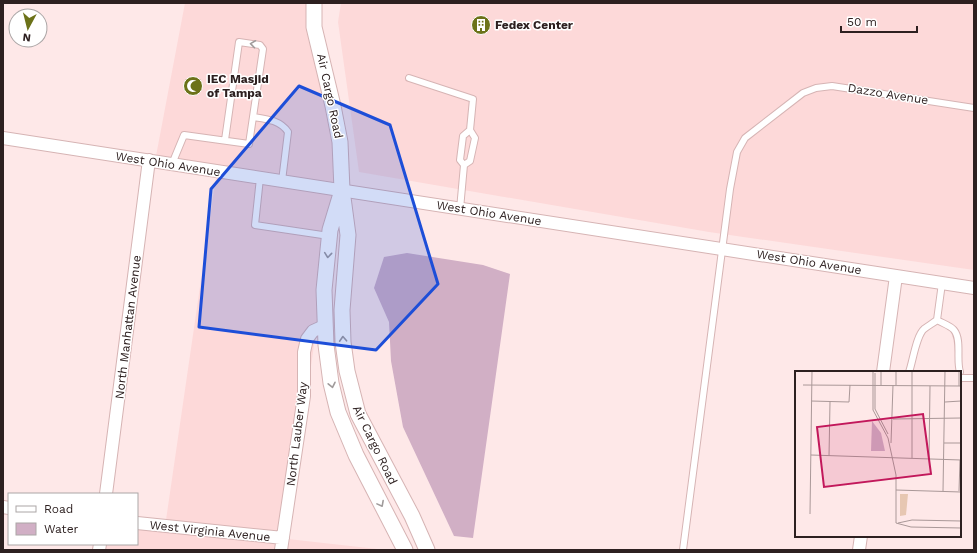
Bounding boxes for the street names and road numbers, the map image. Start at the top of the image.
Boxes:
street label: Air Cargo Road [314,52,346,140]
street label: Dazzo Avenue [847,81,929,107]
street label: West Ohio Avenue [114,149,222,179]
street label: West Ohio Avenue [435,198,543,228]
street label: West Ohio Avenue [755,247,863,277]
street label: North Manhattan Avenue [112,254,144,400]
street label: North Lauber Way [284,380,310,487]
street label: Air Cargo Road [350,403,400,487]
street label: West Virginia Avenue [149,518,271,544]

